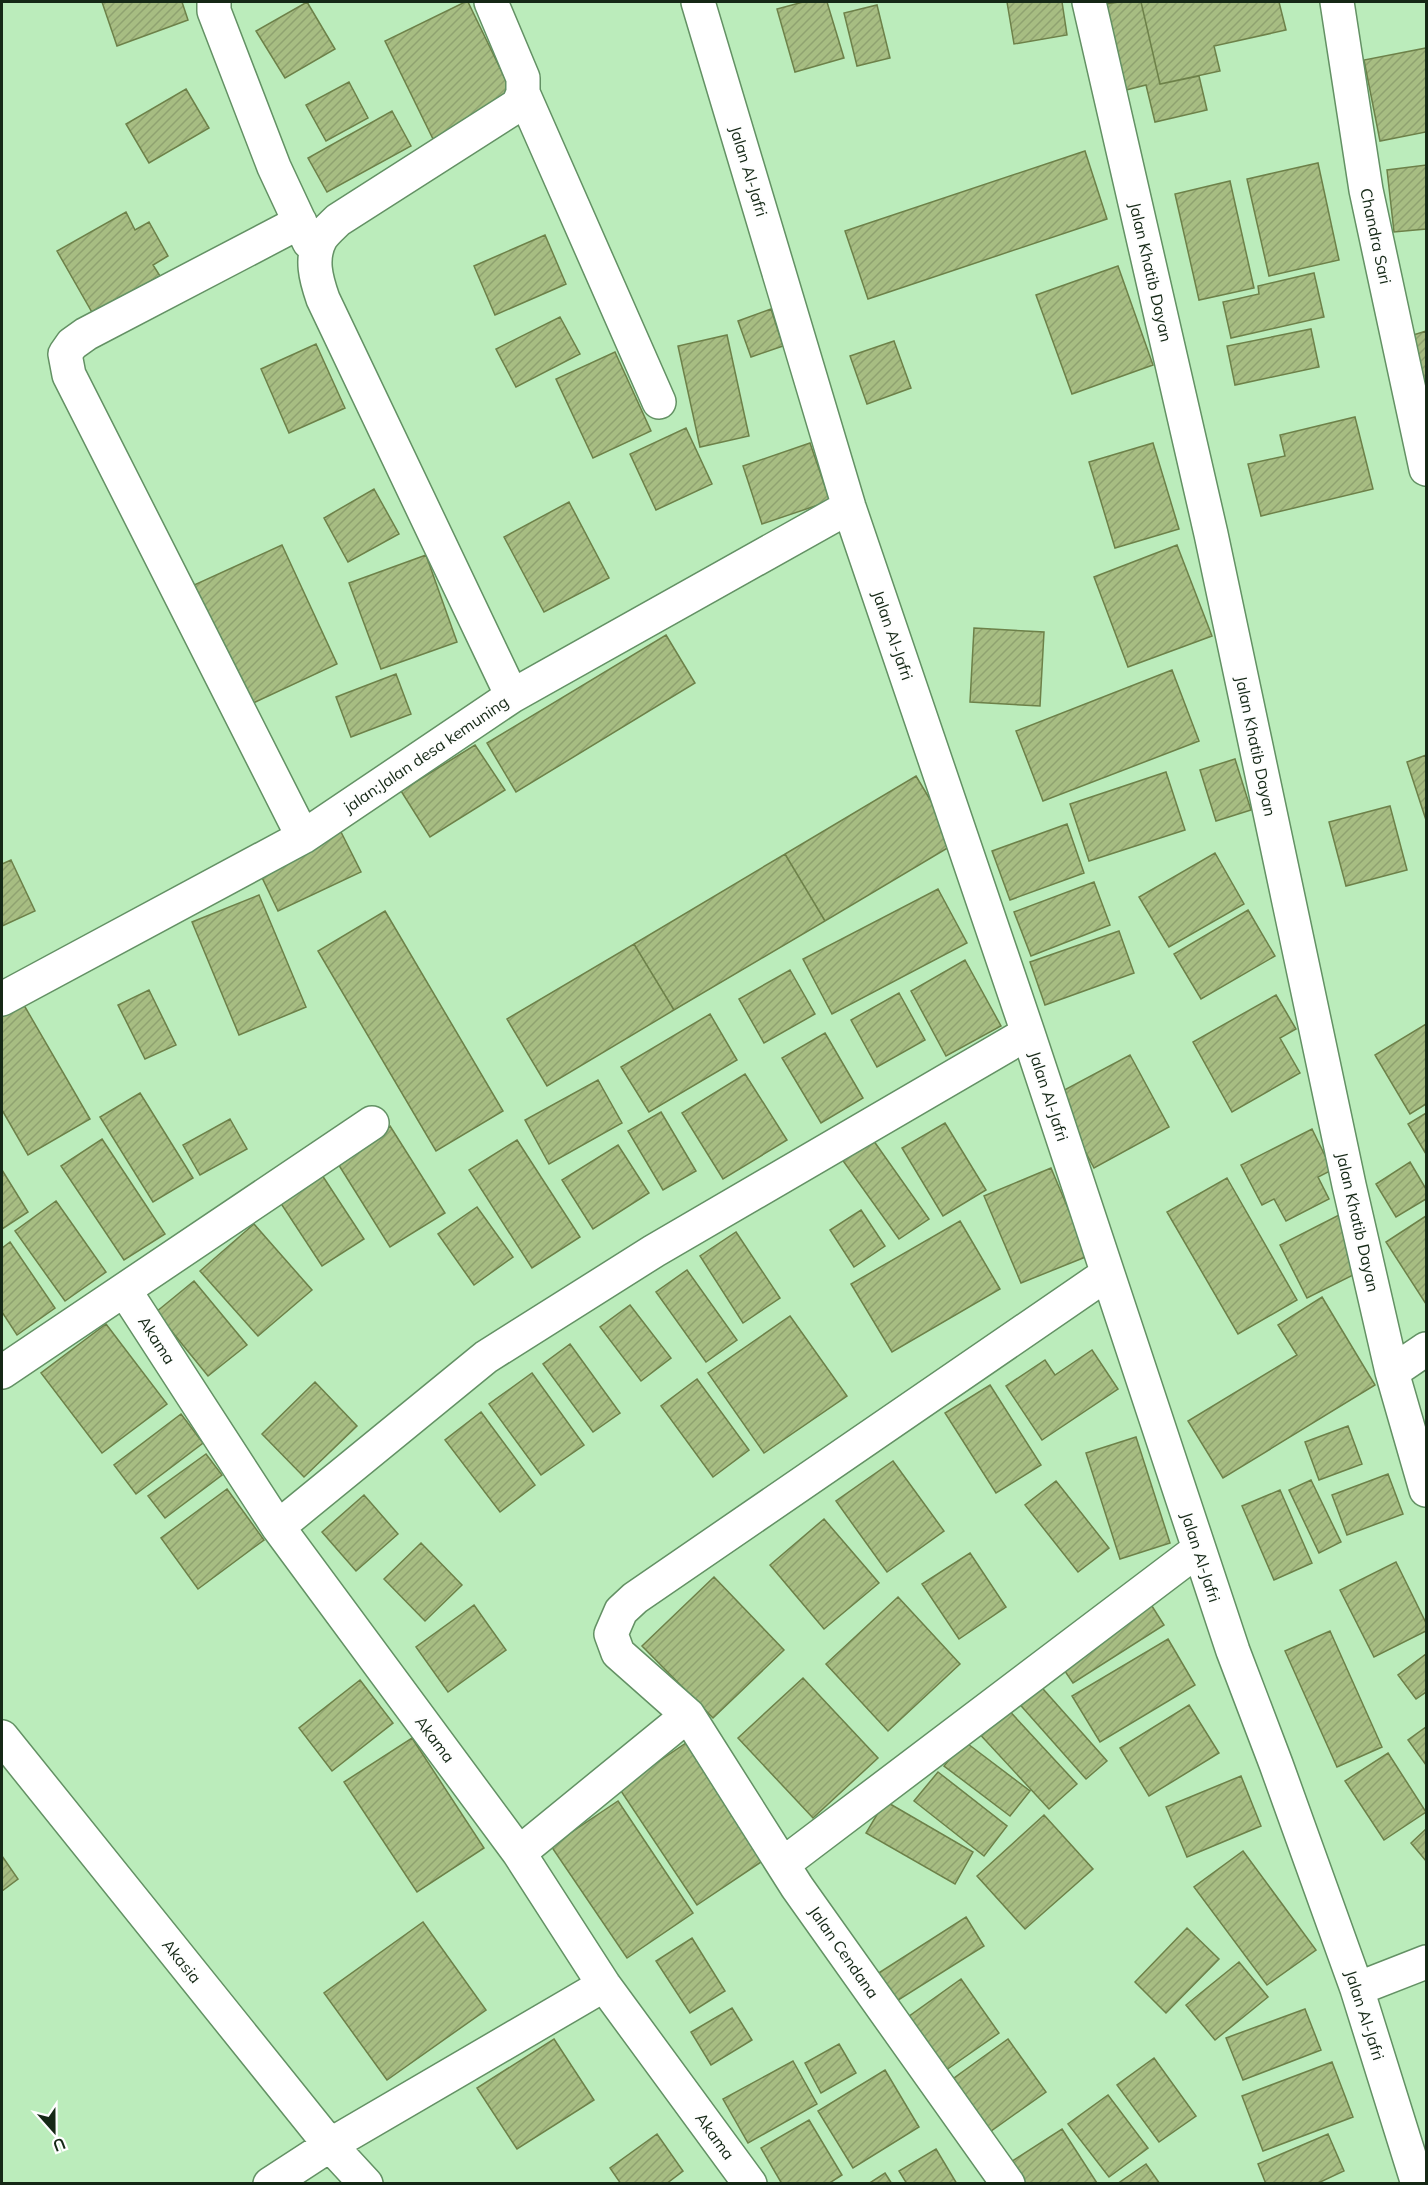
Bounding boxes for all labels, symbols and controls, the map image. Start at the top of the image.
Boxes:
street label: Jalan Al-Jafri [726,123,772,219]
street label: Chandra Sari [1356,186,1396,286]
street label: Jalan Khatib Dayan [1125,200,1177,344]
street label: Jalan Al-Jafri [868,587,918,683]
street label: Jalan Khatib Dayan [1231,674,1281,818]
street label: jalan;Jalan desa kemuning [339,691,512,817]
street label: Jalan Al-Jafri [1025,1048,1073,1144]
street label: Jalan Khatib Dayan [1332,1150,1384,1294]
street label: Akama [134,1312,180,1368]
street label: Jalan Al-Jafri [1177,1509,1225,1605]
street label: Akama [411,1712,459,1766]
street label: Jalan Cendana [805,1902,883,2002]
street label: Akasia [158,1935,206,1987]
street label: Jalan Al-Jafri [1341,1967,1389,2063]
north arrow [24,2101,84,2161]
street label: Akama [691,2109,739,2163]
text: U [50,2134,68,2156]

